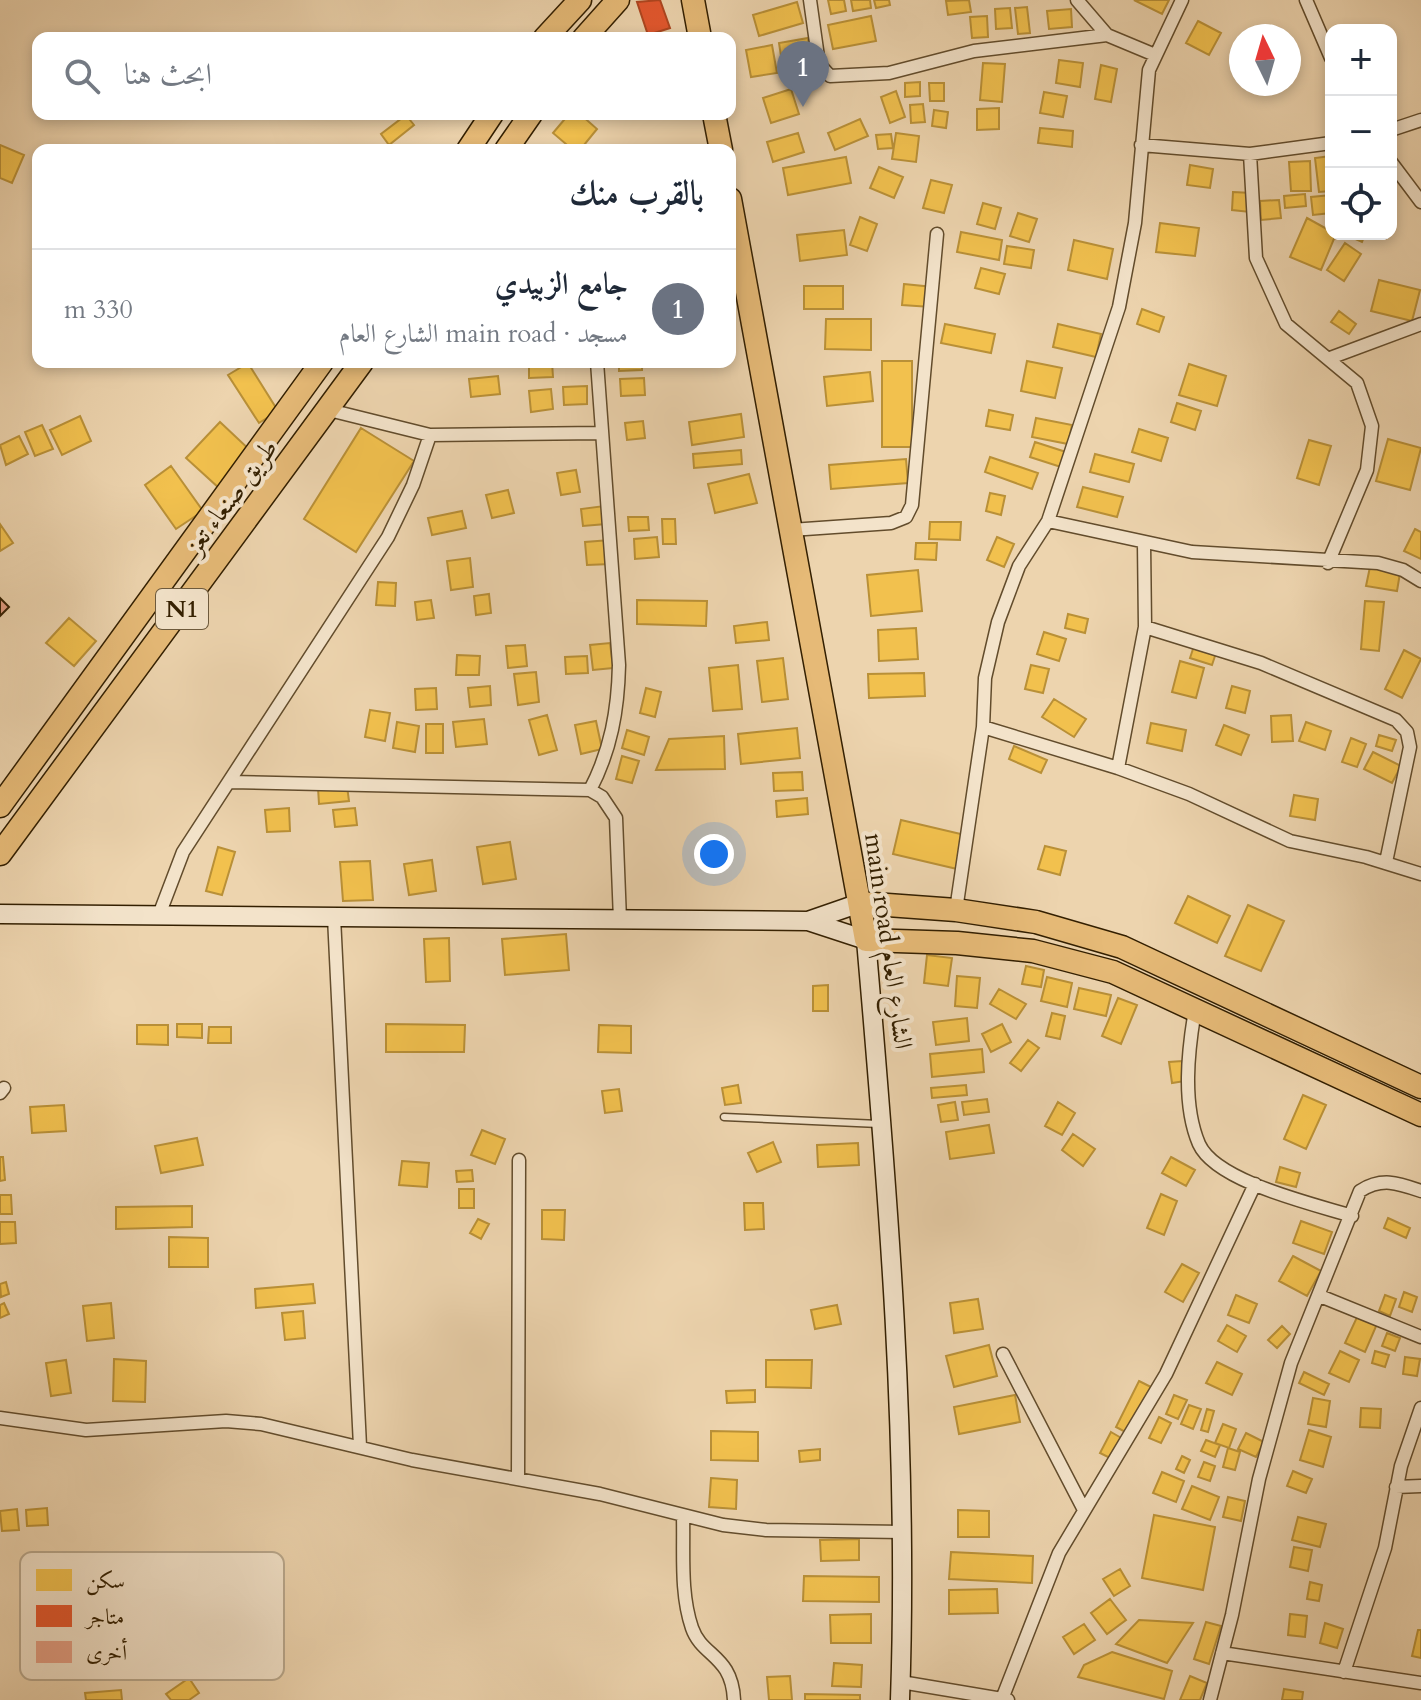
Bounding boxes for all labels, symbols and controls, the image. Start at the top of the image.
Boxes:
north arrow [1229,24,1301,96]
map controls [1325,24,1397,240]
button: + [1325,24,1397,96]
search box [32,32,736,120]
pin: 1 [777,41,829,107]
icon: search [60,54,104,98]
text: ابحث هنا [124,54,212,95]
button: − [1325,96,1397,168]
button: locate [1325,168,1397,240]
text: بالقرب منك [569,170,704,216]
text: جامع الزبيدي [495,264,628,305]
text: 330 m [64,292,133,327]
text: 1 [671,292,685,327]
text: مسجد · main road الشارع العام [339,316,628,351]
street label: طريق صنعاء تعز [175,432,286,563]
road number: N1 [156,589,208,629]
street label: main road الشارع العام [851,831,921,1052]
your location [694,834,734,874]
legend [20,1552,284,1680]
text: سكن [86,1566,125,1596]
text: متاجر [84,1602,124,1632]
text: أخرى [86,1637,128,1668]

